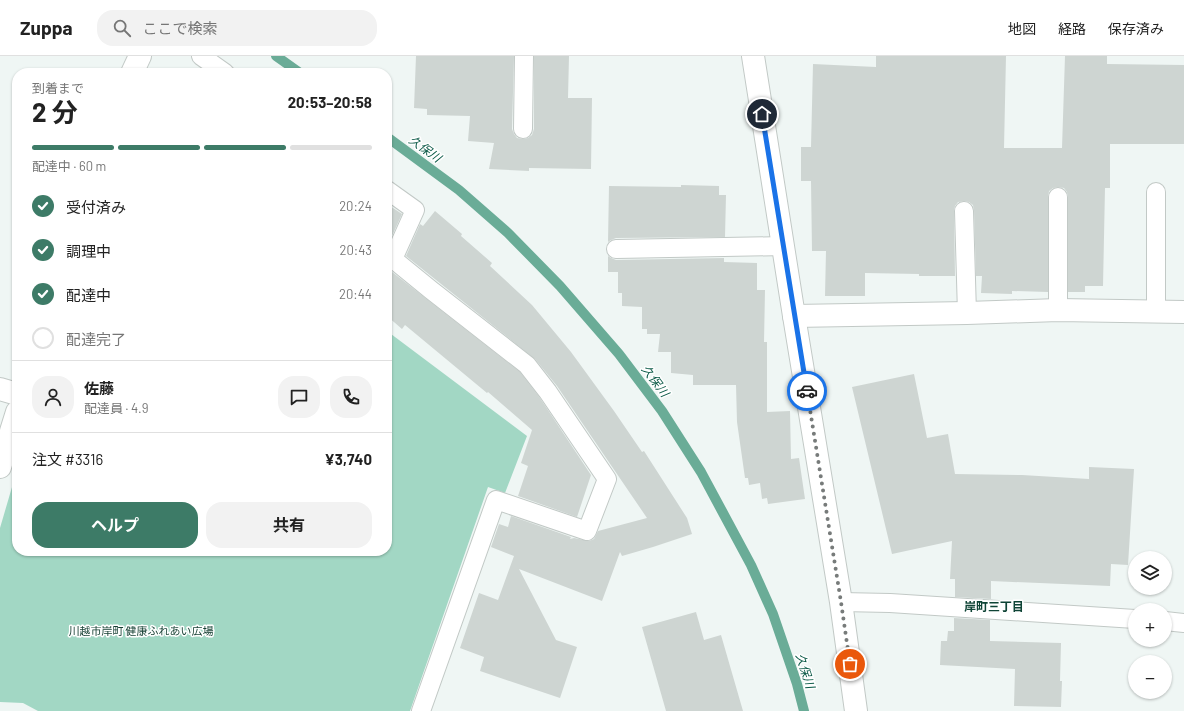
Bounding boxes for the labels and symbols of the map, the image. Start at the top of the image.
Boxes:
pin [745,97,779,131]
water label: 久保川 [407,132,446,166]
water label: 久保川 [639,362,673,401]
courier [787,371,827,411]
district label: 岸町三丁目 [964,599,1024,613]
park label: 川越市岸町 健康ふれあい広場 [68,624,214,637]
pin [833,647,867,681]
water label: 久保川 [794,651,819,692]

